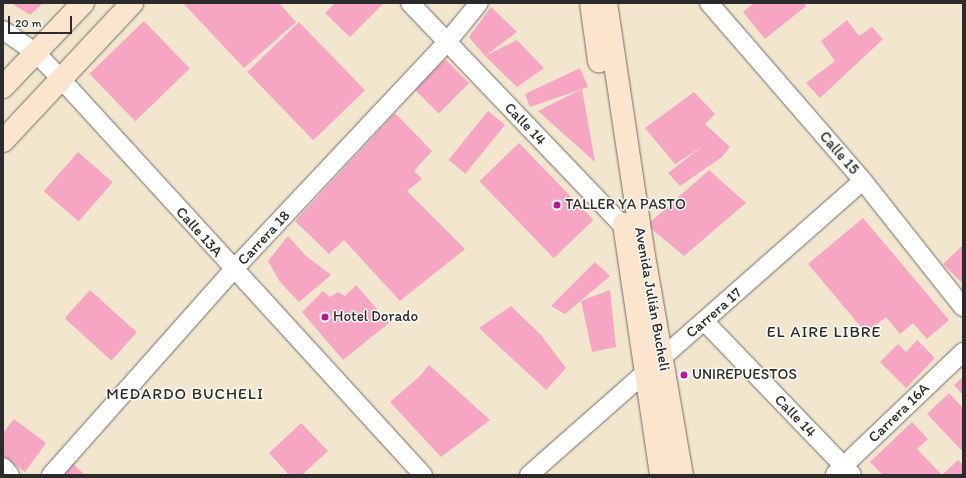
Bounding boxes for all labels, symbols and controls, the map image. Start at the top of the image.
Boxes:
scale bar [10,8,74,34]
text: 20 m [15,16,42,30]
street label: Calle 14 [500,99,550,149]
street label: Calle 15 [815,128,863,178]
place label: TALLER YA PASTO [565,196,684,214]
marker: TALLER YA PASTO [552,200,562,210]
street label: Calle 13A [172,203,226,261]
street label: Carrera 18 [234,207,294,269]
street label: Avenida Julián Bucheli [631,226,673,372]
street label: Carrera 17 [683,284,745,342]
place label: Hotel Dorado [333,308,418,326]
marker: Hotel Dorado [320,312,330,322]
district label: EL AIRE LIBRE [767,322,881,342]
place label: UNIREPUESTOS [692,366,797,384]
marker: UNIREPUESTOS [679,370,689,380]
street label: Carrera 16A [865,380,933,446]
district label: MEDARDO BUCHELI [106,384,264,404]
street label: Calle 14 [770,391,820,441]

